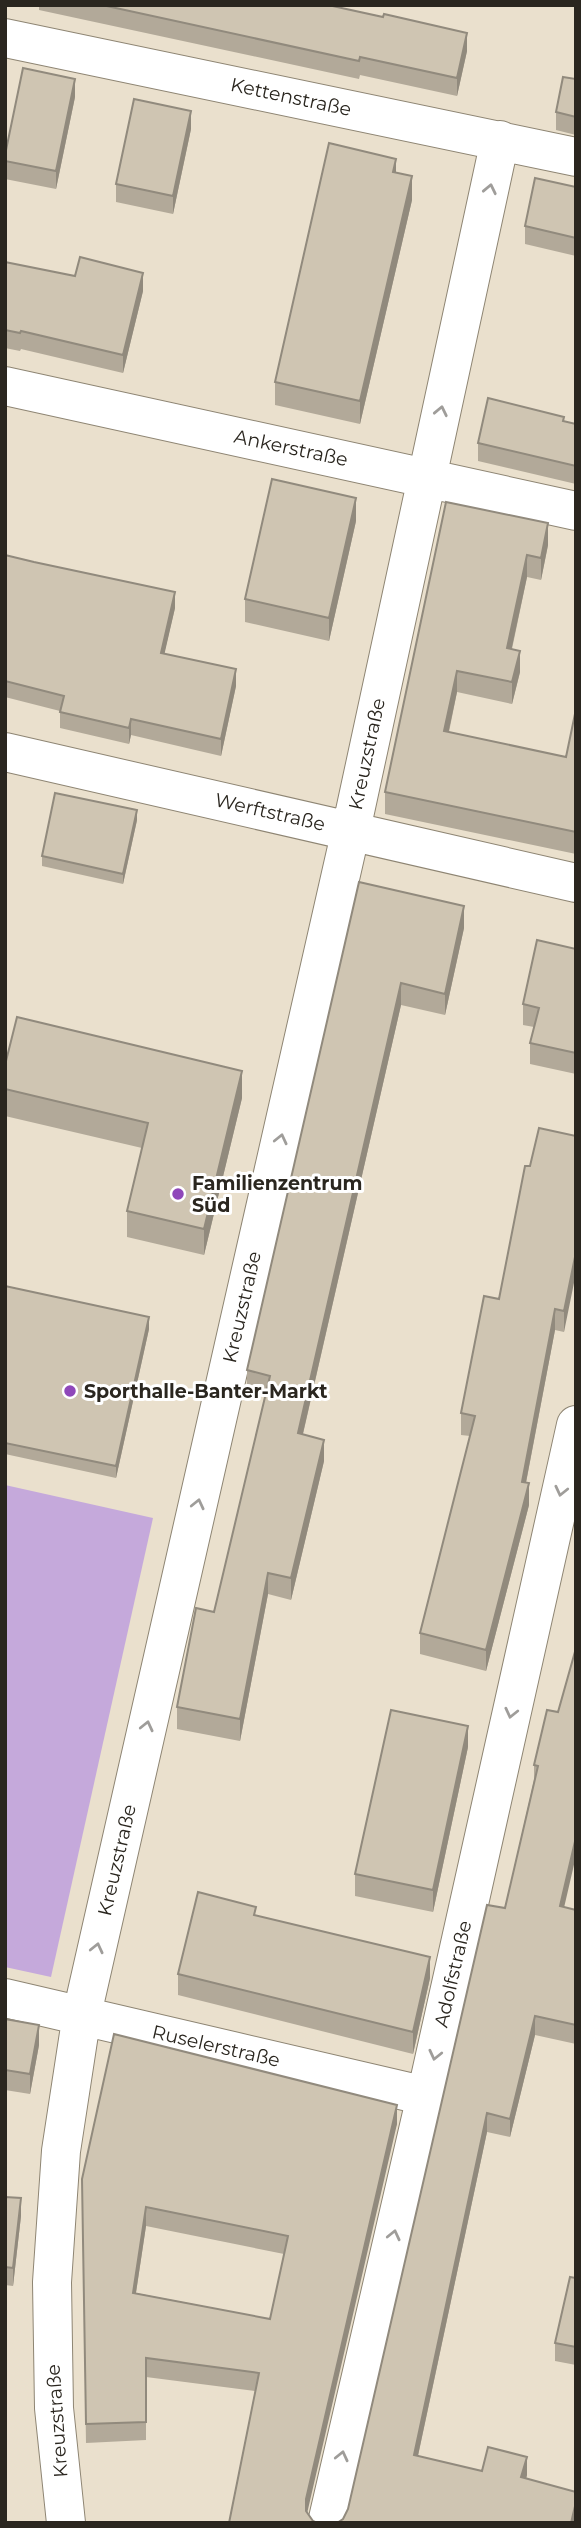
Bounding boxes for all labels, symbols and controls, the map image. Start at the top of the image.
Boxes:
street label: Kettenstraße [229,73,353,121]
one-way arrow [481,183,496,195]
one-way arrow [432,405,447,417]
street label: Ankerstraße [232,425,350,471]
street label: Kreuzstraße [344,696,390,812]
street label: Werftstraße [213,788,327,836]
one-way arrow [272,1133,287,1145]
place label: Familienzentrum Süd [192,1172,363,1217]
marker: Familienzentrum Süd [170,1186,186,1202]
street label: Kreuzstraße [218,1249,266,1365]
place label: Sporthalle-Banter-Markt [84,1380,328,1403]
marker: Sporthalle-Banter-Markt [62,1383,78,1399]
one-way arrow [555,1485,569,1497]
one-way arrow [189,1498,204,1510]
one-way arrow [505,1707,520,1719]
one-way arrow [139,1720,154,1732]
street label: Kreuzstraße [93,1802,141,1918]
street label: Adolfstraße [430,1918,476,2030]
one-way arrow [89,1942,103,1954]
street label: Ruselerstraße [150,2020,282,2072]
one-way arrow [429,2049,443,2061]
one-way arrow [386,2229,400,2241]
street label: Kreuzstraße [42,2363,72,2479]
one-way arrow [334,2450,349,2462]

